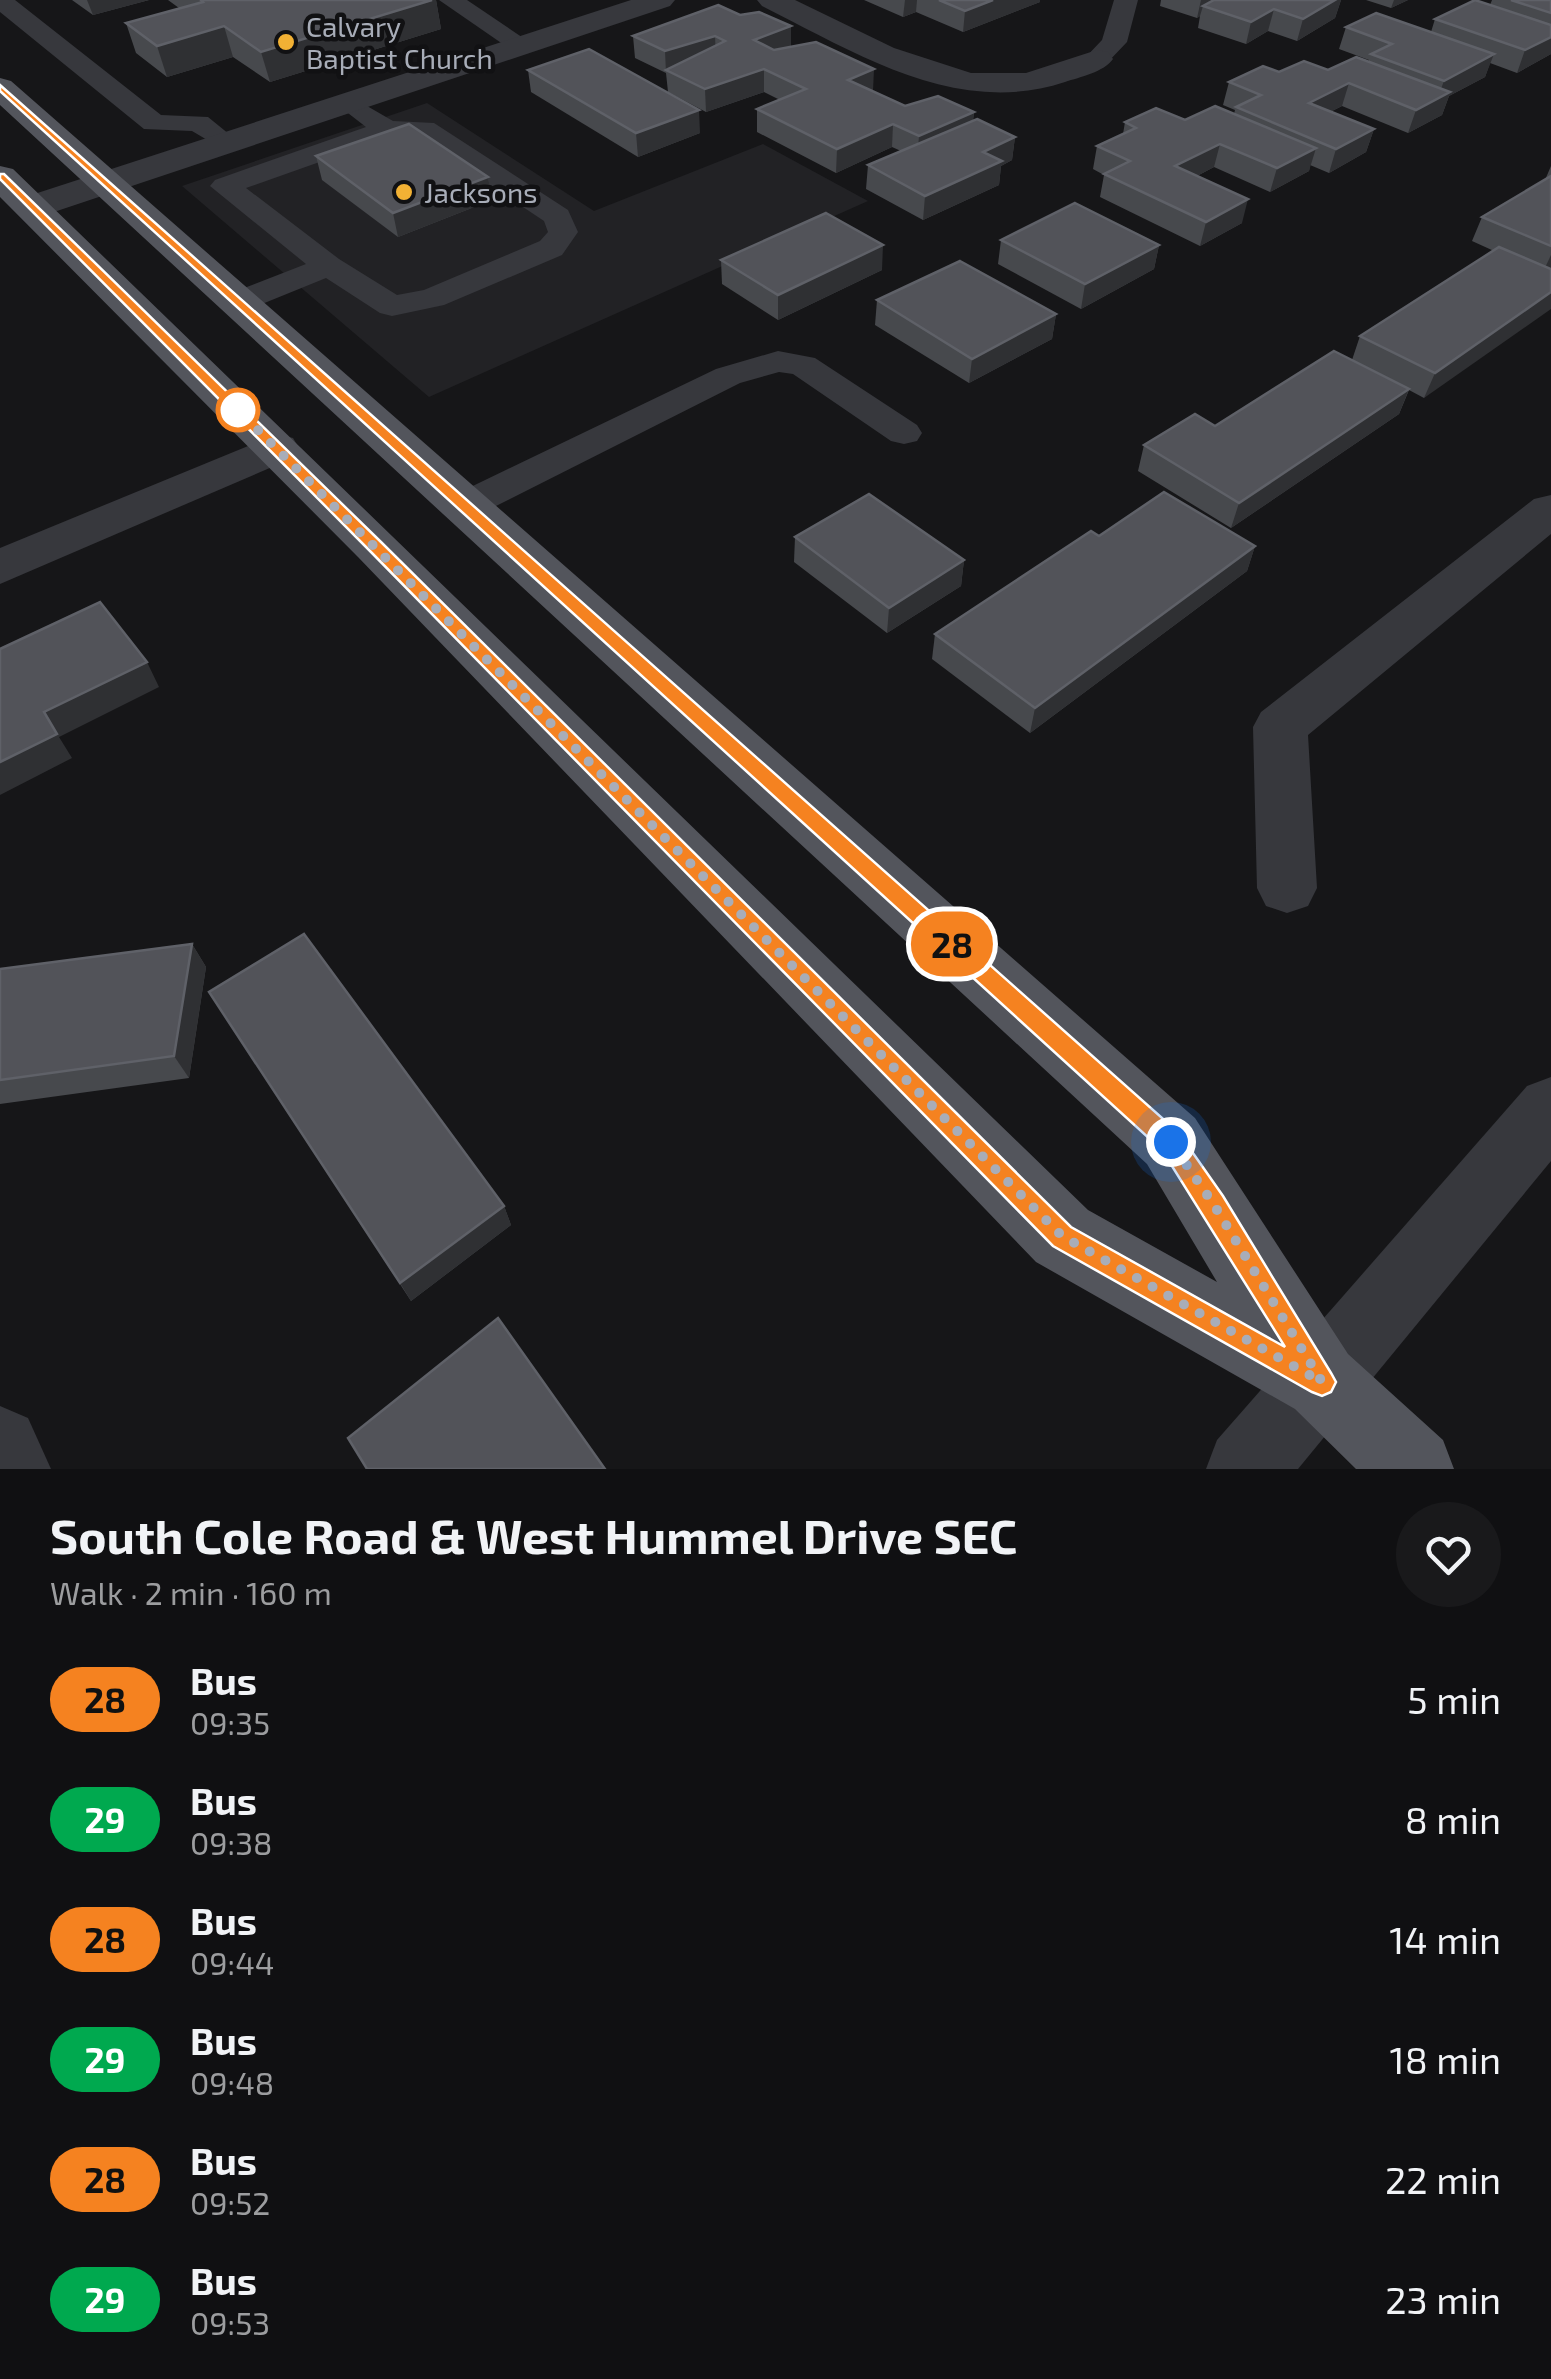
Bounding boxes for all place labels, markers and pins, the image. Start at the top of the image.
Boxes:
place label: Calvary Baptist Church [306,9,493,75]
marker: Calvary Baptist Church [275,31,297,53]
place label: Jacksons [424,175,537,209]
marker: Jacksons [393,181,415,203]
unlabelled marker [217,389,259,431]

